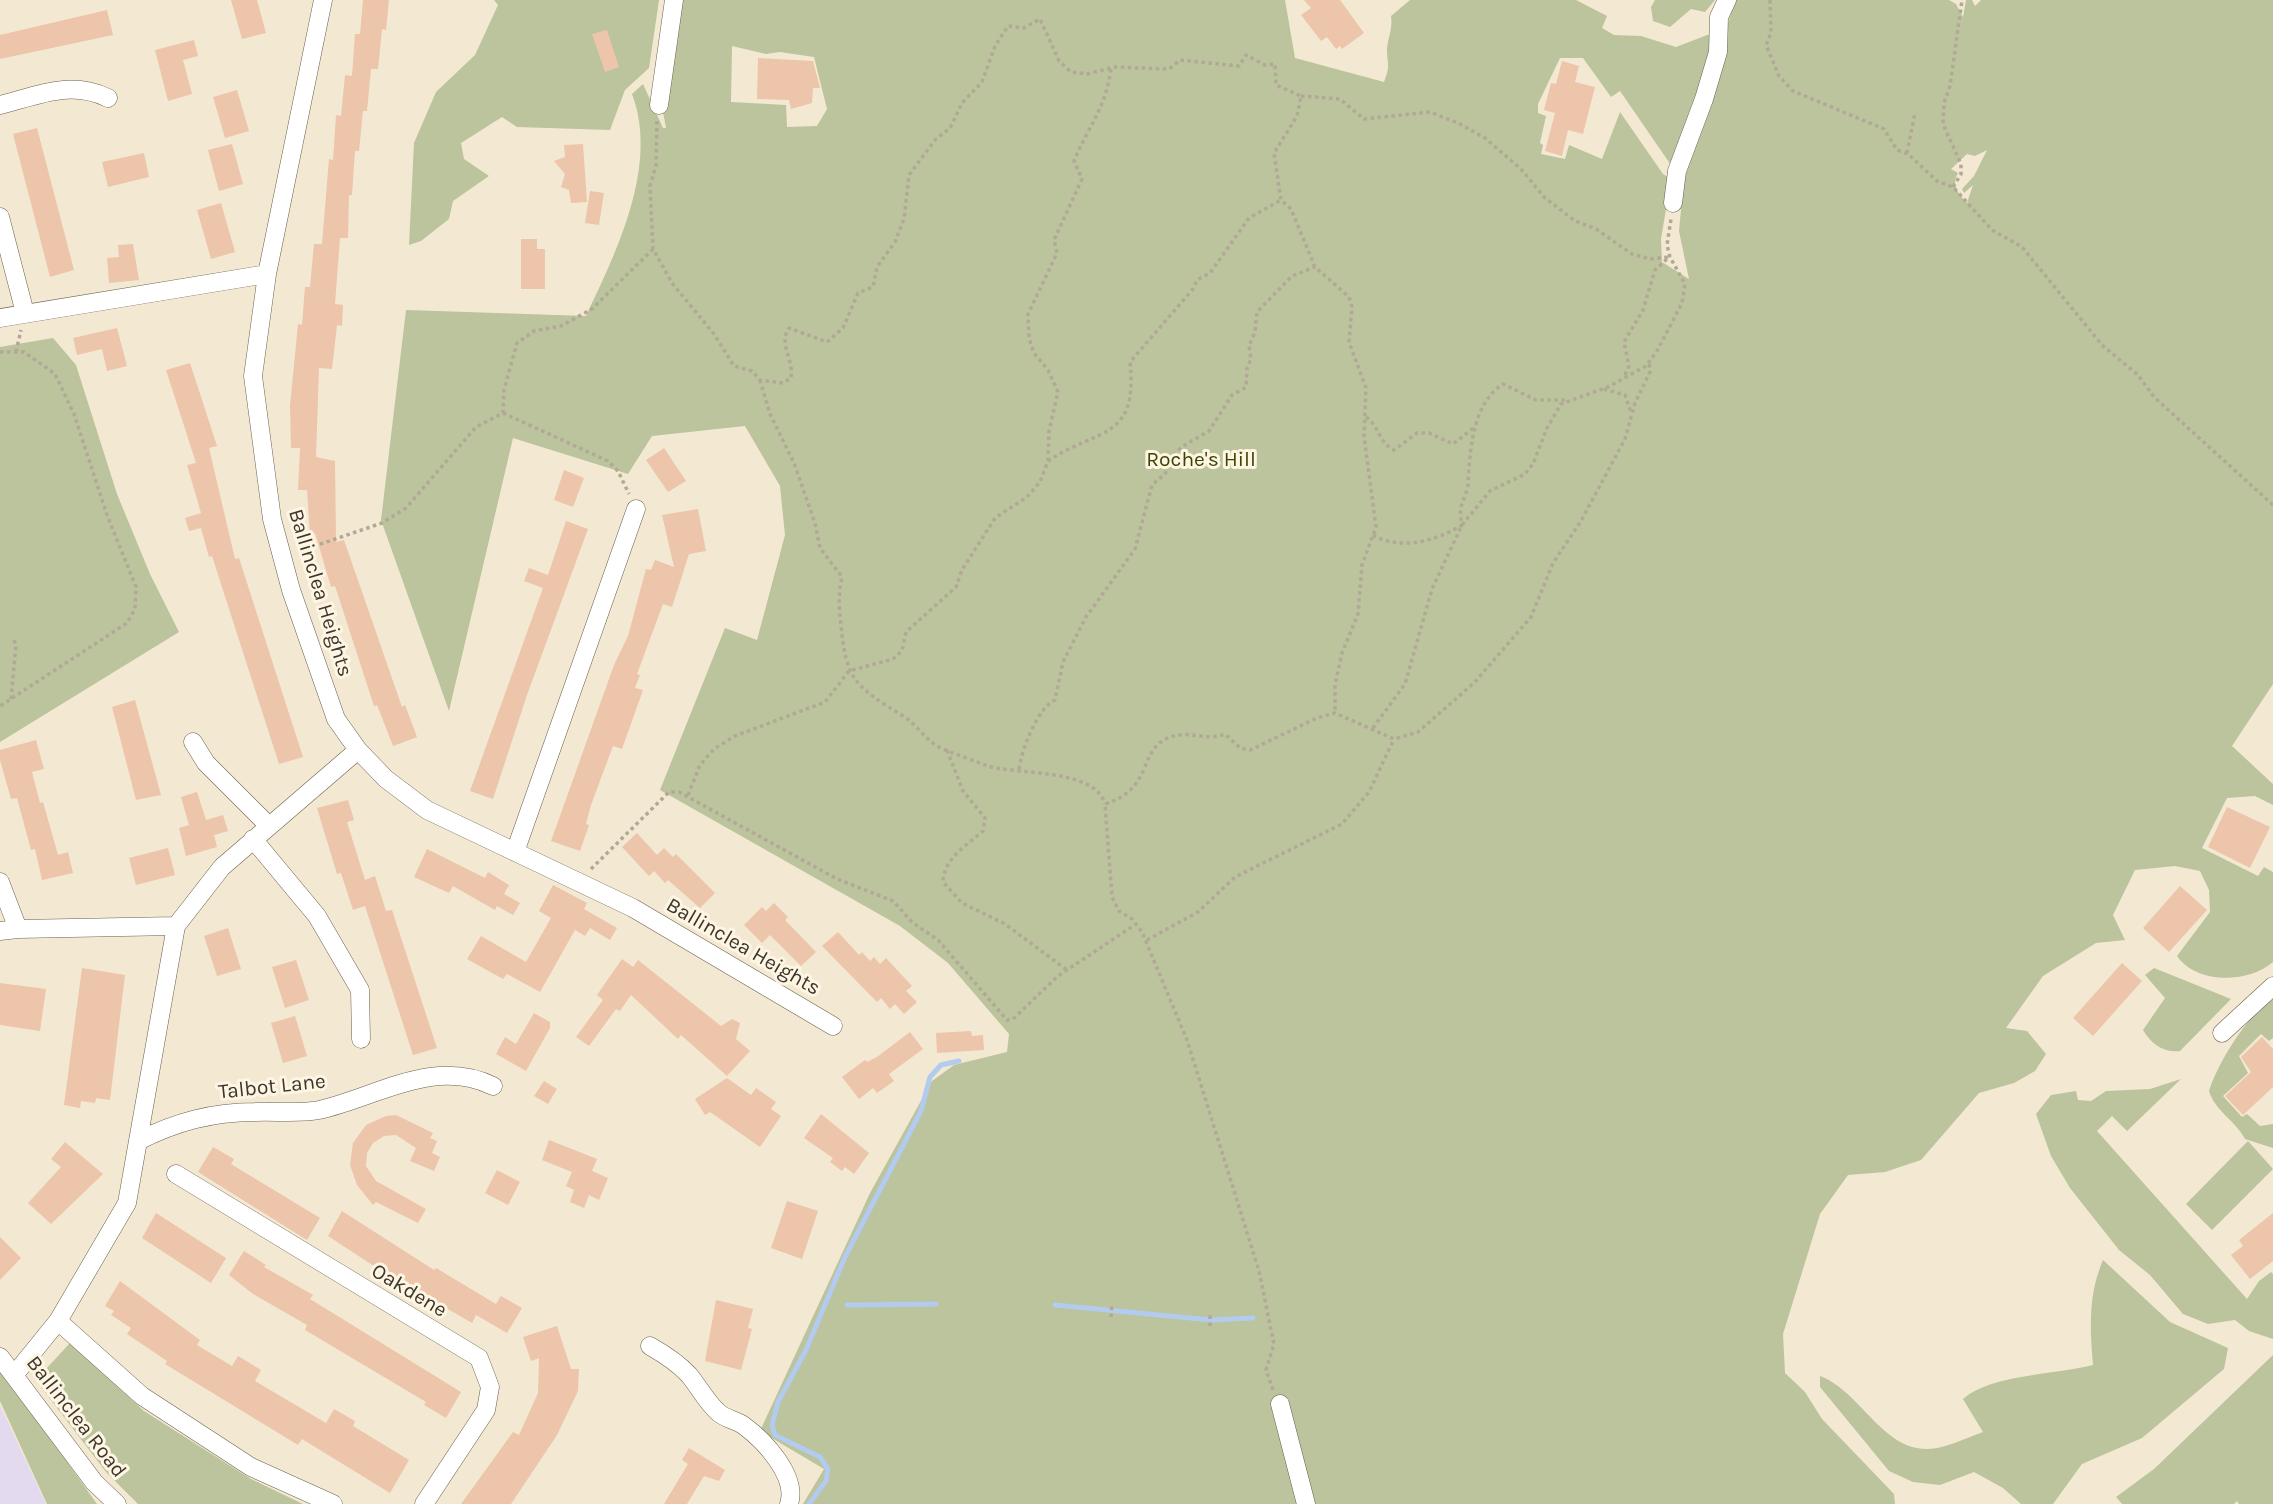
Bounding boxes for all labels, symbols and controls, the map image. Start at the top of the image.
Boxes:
park label: Roche's Hill [1146,447,1256,473]
street label: Ballinclea Heights [283,506,357,680]
street label: Ballinclea Heights [661,893,825,1001]
street label: Talbot Lane [217,1069,327,1105]
street label: Oakdene [367,1259,451,1323]
street label: Ballinclea Road [21,1351,131,1483]

